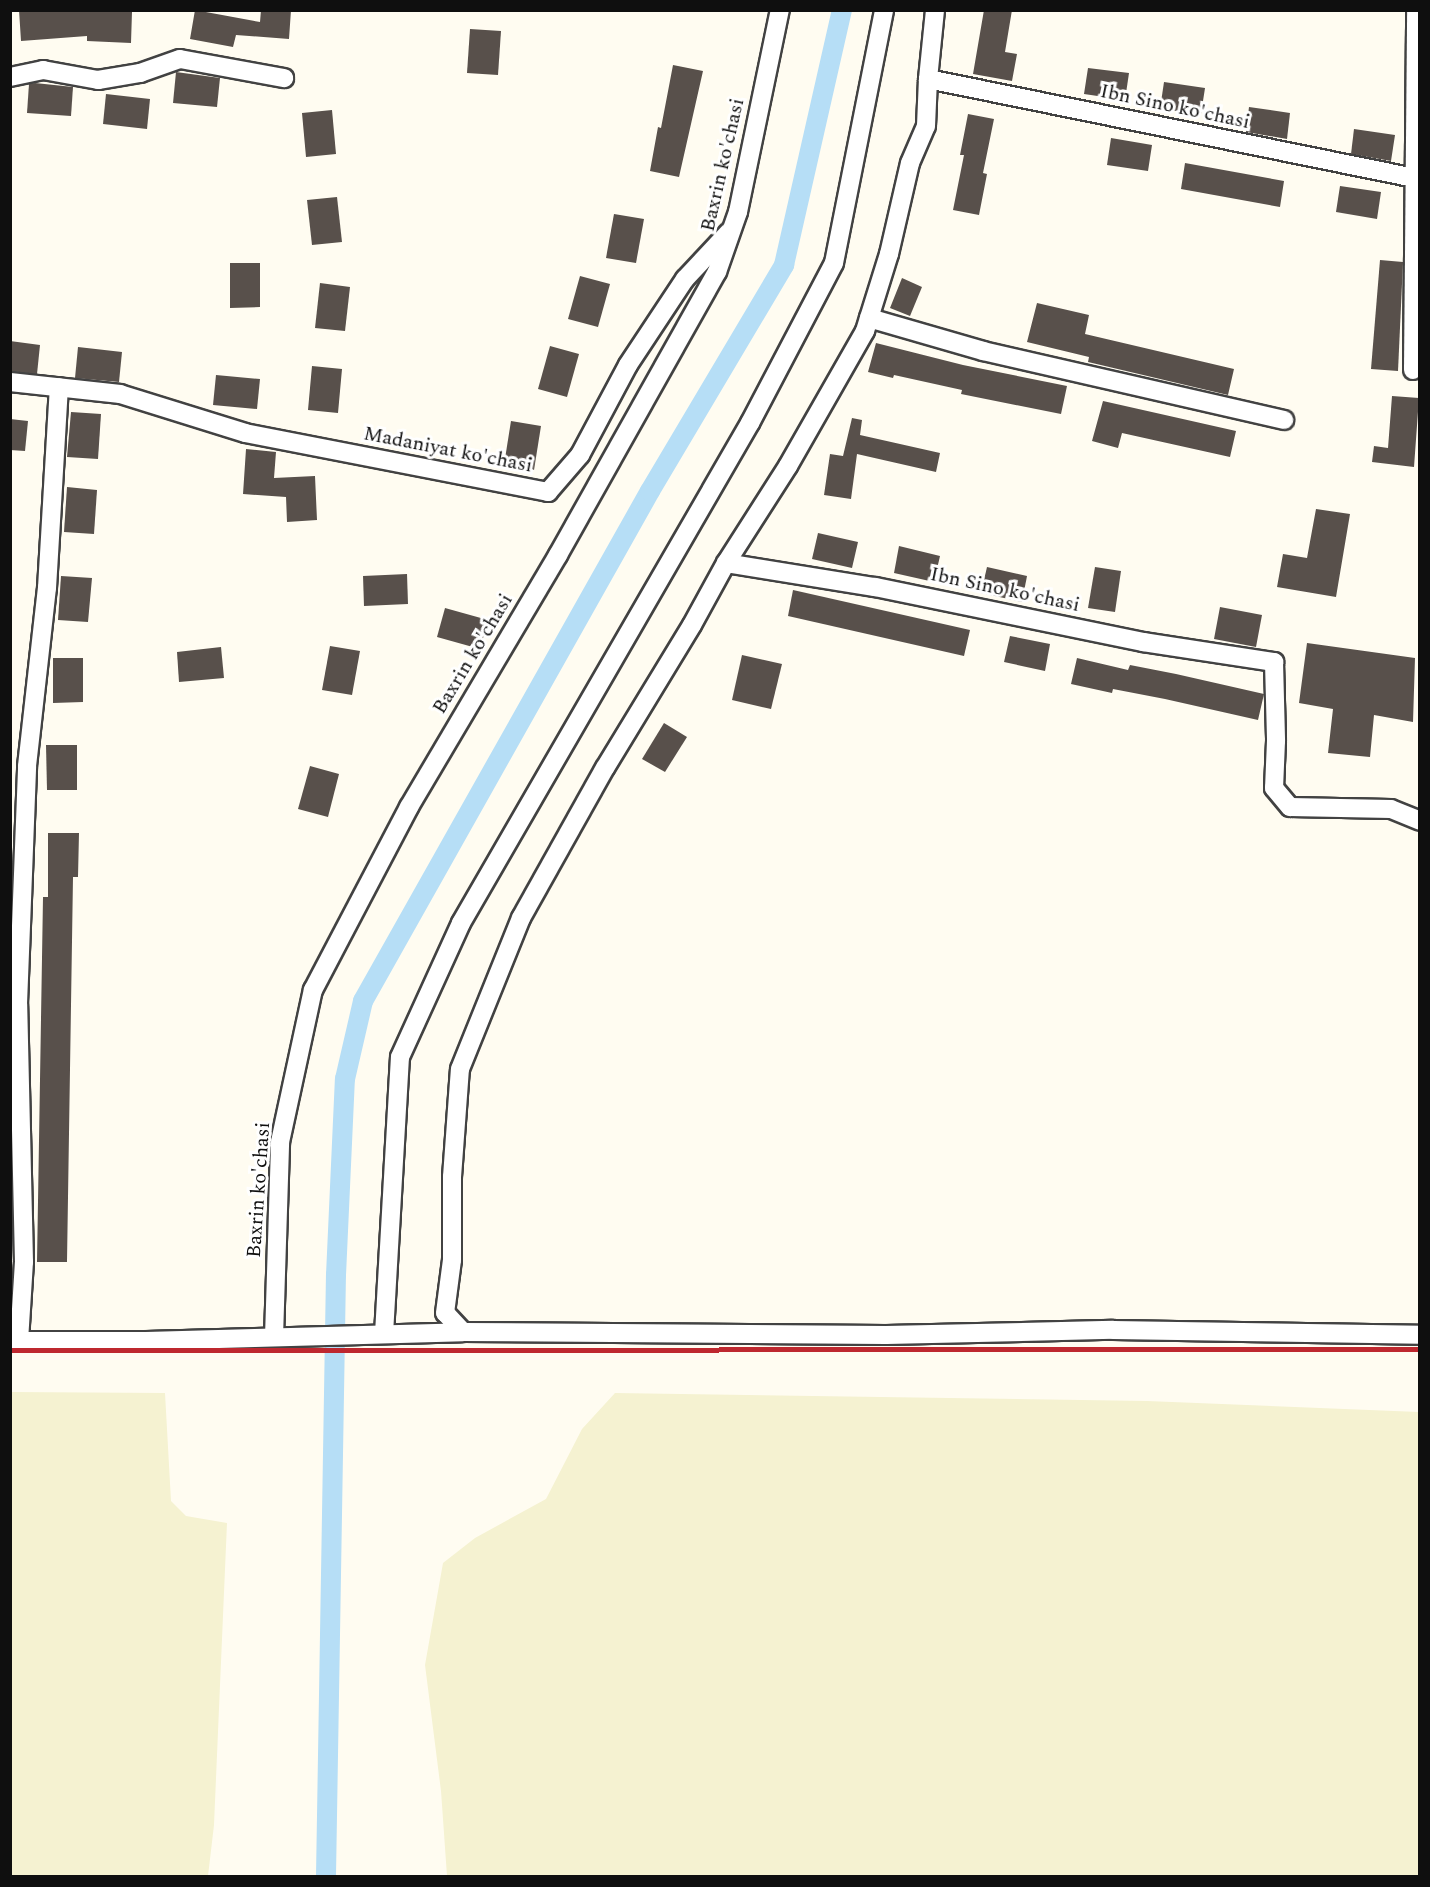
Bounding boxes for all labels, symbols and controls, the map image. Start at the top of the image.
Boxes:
street label: Ibn Sino ko'chasi [1098,79,1252,135]
street label: Baxrin ko'chasi [696,96,750,234]
street label: Madaniyat ko'chasi [362,422,534,478]
street label: Ibn Sino ko'chasi [928,562,1082,618]
street label: Baxrin ko'chasi [428,590,518,718]
street label: Baxrin ko'chasi [242,1121,276,1259]

